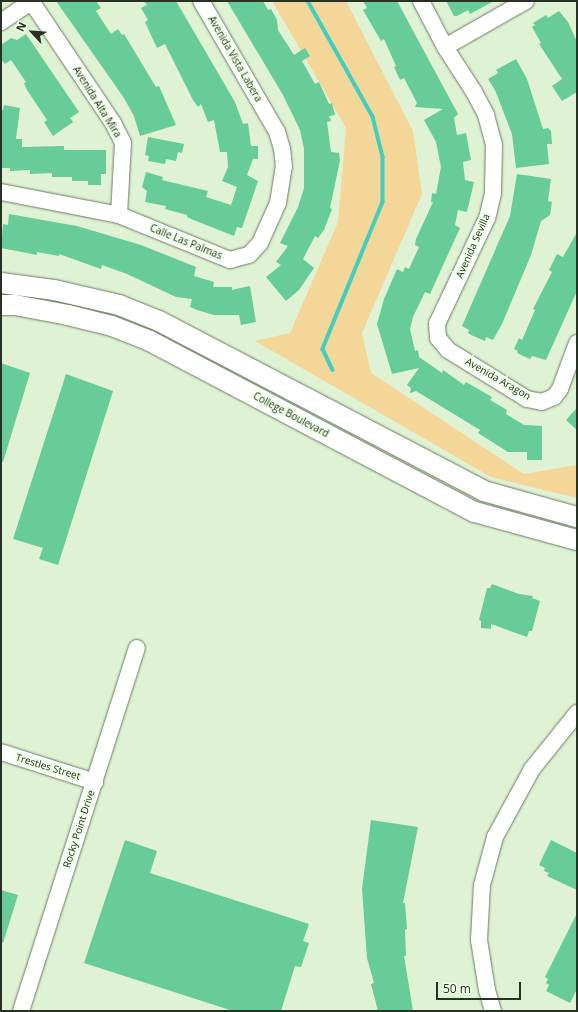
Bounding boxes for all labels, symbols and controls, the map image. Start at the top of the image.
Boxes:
north arrow [12,12,52,52]
street label: Avenida Vista Labera [206,14,264,104]
text: N [12,19,29,34]
street label: Avenida Alta Mira [70,64,124,140]
street label: Avenida Sevilla [453,212,493,280]
street label: Calle Las Palmas [148,222,224,262]
street label: Avenida Aragon [463,355,533,403]
street label: College Boulevard [251,390,331,440]
street label: Trestles Street [14,751,82,783]
street label: Rocky Point Drive [61,789,97,869]
scale bar [438,974,523,1000]
text: 50 m [443,980,471,997]

